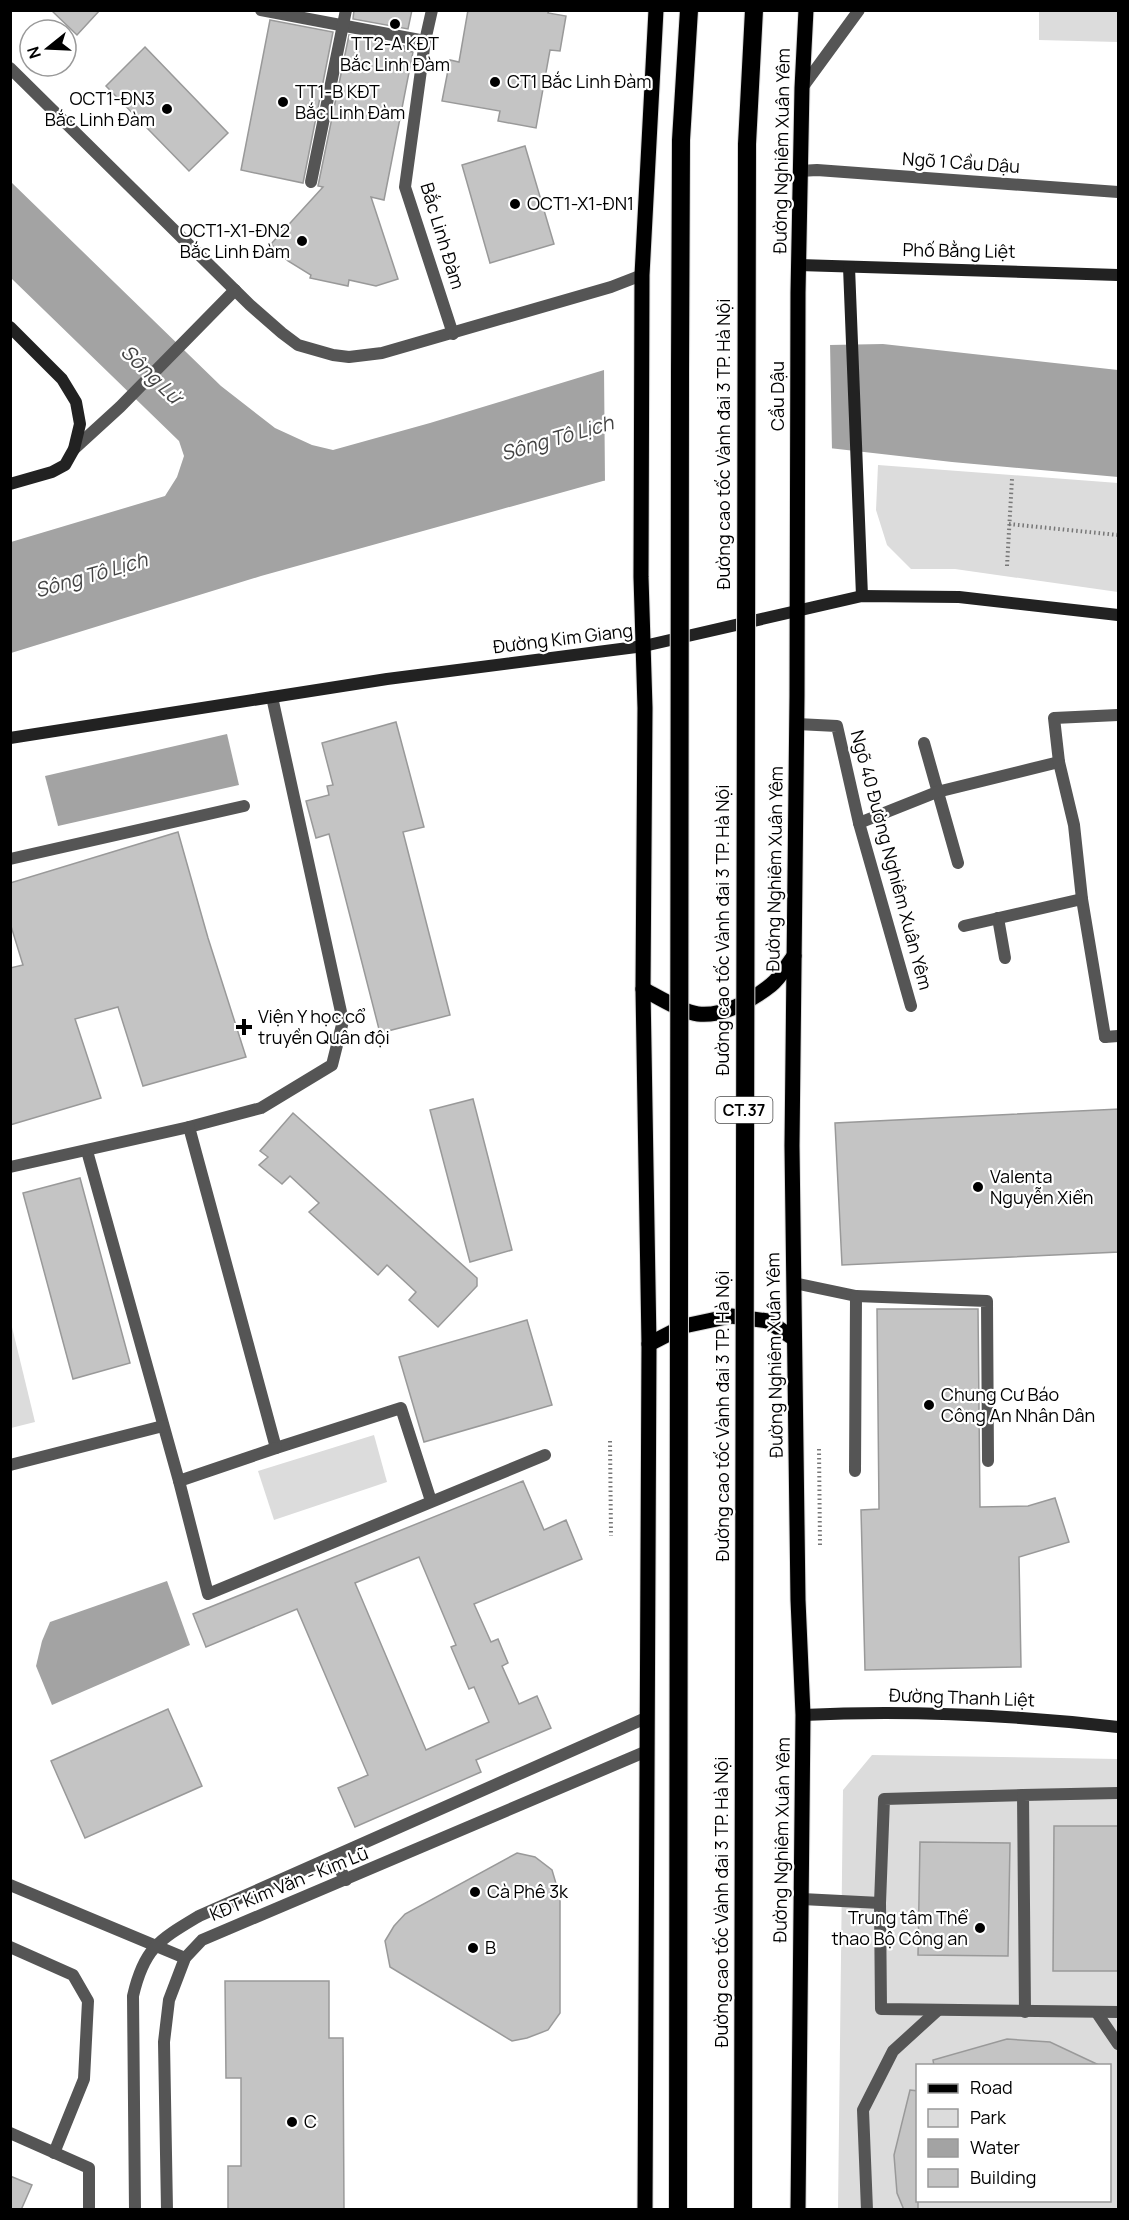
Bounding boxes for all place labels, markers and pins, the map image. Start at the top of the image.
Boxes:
marker: TT2-A KĐT Bắc Linh Đàm [388,17,402,31]
place label: TT2-A KĐT Bắc Linh Đàm [340,31,450,76]
place label: CT1 Bắc Linh Đàm [507,69,651,93]
marker: CT1 Bắc Linh Đàm [488,75,502,89]
place label: TT1-B KĐT Bắc Linh Đàm [295,79,405,124]
place label: OCT1-ĐN3 Bắc Linh Đàm [45,86,155,131]
marker: TT1-B KĐT Bắc Linh Đàm [276,95,290,109]
marker: OCT1-ĐN3 Bắc Linh Đàm [160,102,174,116]
place label: OCT1-X1-ĐN1 [527,191,634,215]
marker: OCT1-X1-ĐN1 [508,197,522,211]
place label: OCT1-X1-ĐN2 Bắc Linh Đàm [180,218,290,263]
marker: OCT1-X1-ĐN2 Bắc Linh Đàm [295,234,309,248]
place label: Viện Y học cổ truyền Quân đội [258,1004,390,1049]
marker: Viện Y học cổ truyền Quân đội [235,1018,253,1036]
place label: Valenta Nguyễn Xiển [990,1164,1093,1209]
marker: Valenta Nguyễn Xiển [971,1180,985,1194]
place label: Chung Cư Báo Công An Nhân Dân [941,1382,1095,1427]
marker: Chung Cư Báo Công An Nhân Dân [922,1398,936,1412]
place label: Cà Phê 3k [487,1879,569,1903]
marker: Cà Phê 3k [468,1885,482,1899]
place label: Trung tâm Thể thao Bộ Công an [831,1905,968,1950]
marker: Trung tâm Thể thao Bộ Công an [973,1921,987,1935]
place label: B [485,1935,496,1959]
marker: B [466,1941,480,1955]
place label: C [304,2109,317,2133]
marker: C [285,2115,299,2129]

